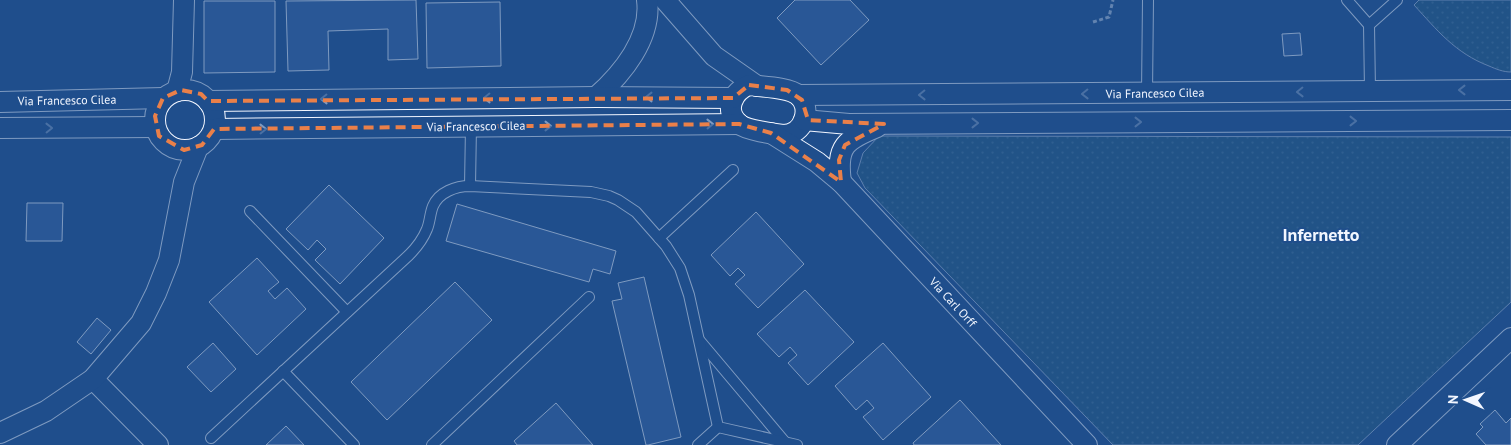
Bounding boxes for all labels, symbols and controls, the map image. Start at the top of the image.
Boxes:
street label: Via Francesco Cilea [1105,85,1205,101]
one-way arrow [1458,85,1466,95]
one-way arrow [1296,86,1304,97]
one-way arrow [1081,89,1088,99]
one-way arrow [918,90,926,100]
street label: Via Francesco Cilea [17,92,117,108]
one-way arrow [645,92,653,102]
one-way arrow [483,93,490,103]
one-way arrow [320,94,328,105]
one-way arrow [1350,116,1357,126]
one-way arrow [1134,117,1142,127]
street label: Via Francesco Cilea [426,118,526,134]
one-way arrow [972,118,980,128]
one-way arrow [706,119,714,130]
one-way arrow [544,121,552,131]
one-way arrow [45,123,53,133]
one-way arrow [259,124,267,134]
district label: Infernetto [1282,223,1360,246]
street label: Via Carl Orff [926,273,981,331]
north arrow [1441,375,1491,425]
text: N [1444,395,1462,404]

